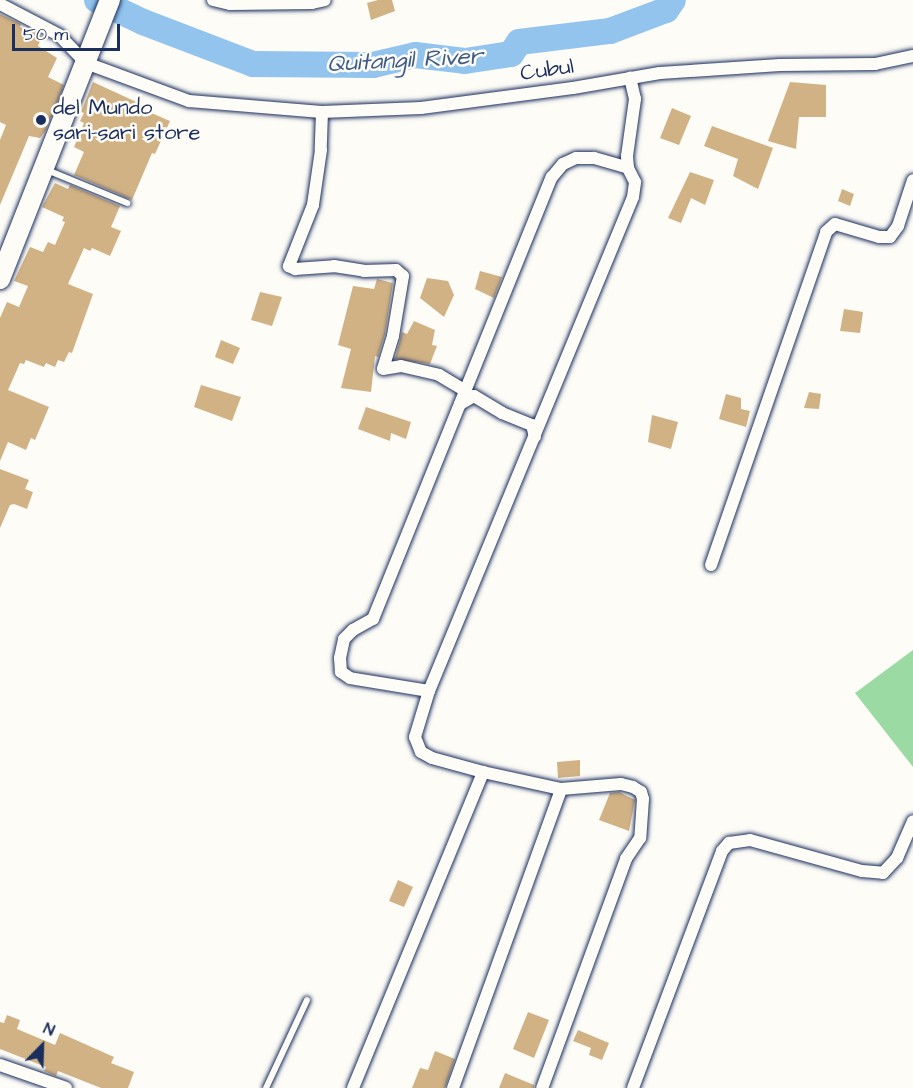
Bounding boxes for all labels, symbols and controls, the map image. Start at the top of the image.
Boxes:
scale bar [15,12,123,50]
text: 50 m [23,22,68,47]
water label: Quitangil River [327,43,483,79]
street label: Cubul [519,53,575,87]
place label: del Mundo sari-sari store [53,94,200,146]
marker: del Mundo sari-sari store [34,113,48,127]
north arrow [12,1016,72,1076]
text: N [40,1017,58,1042]

